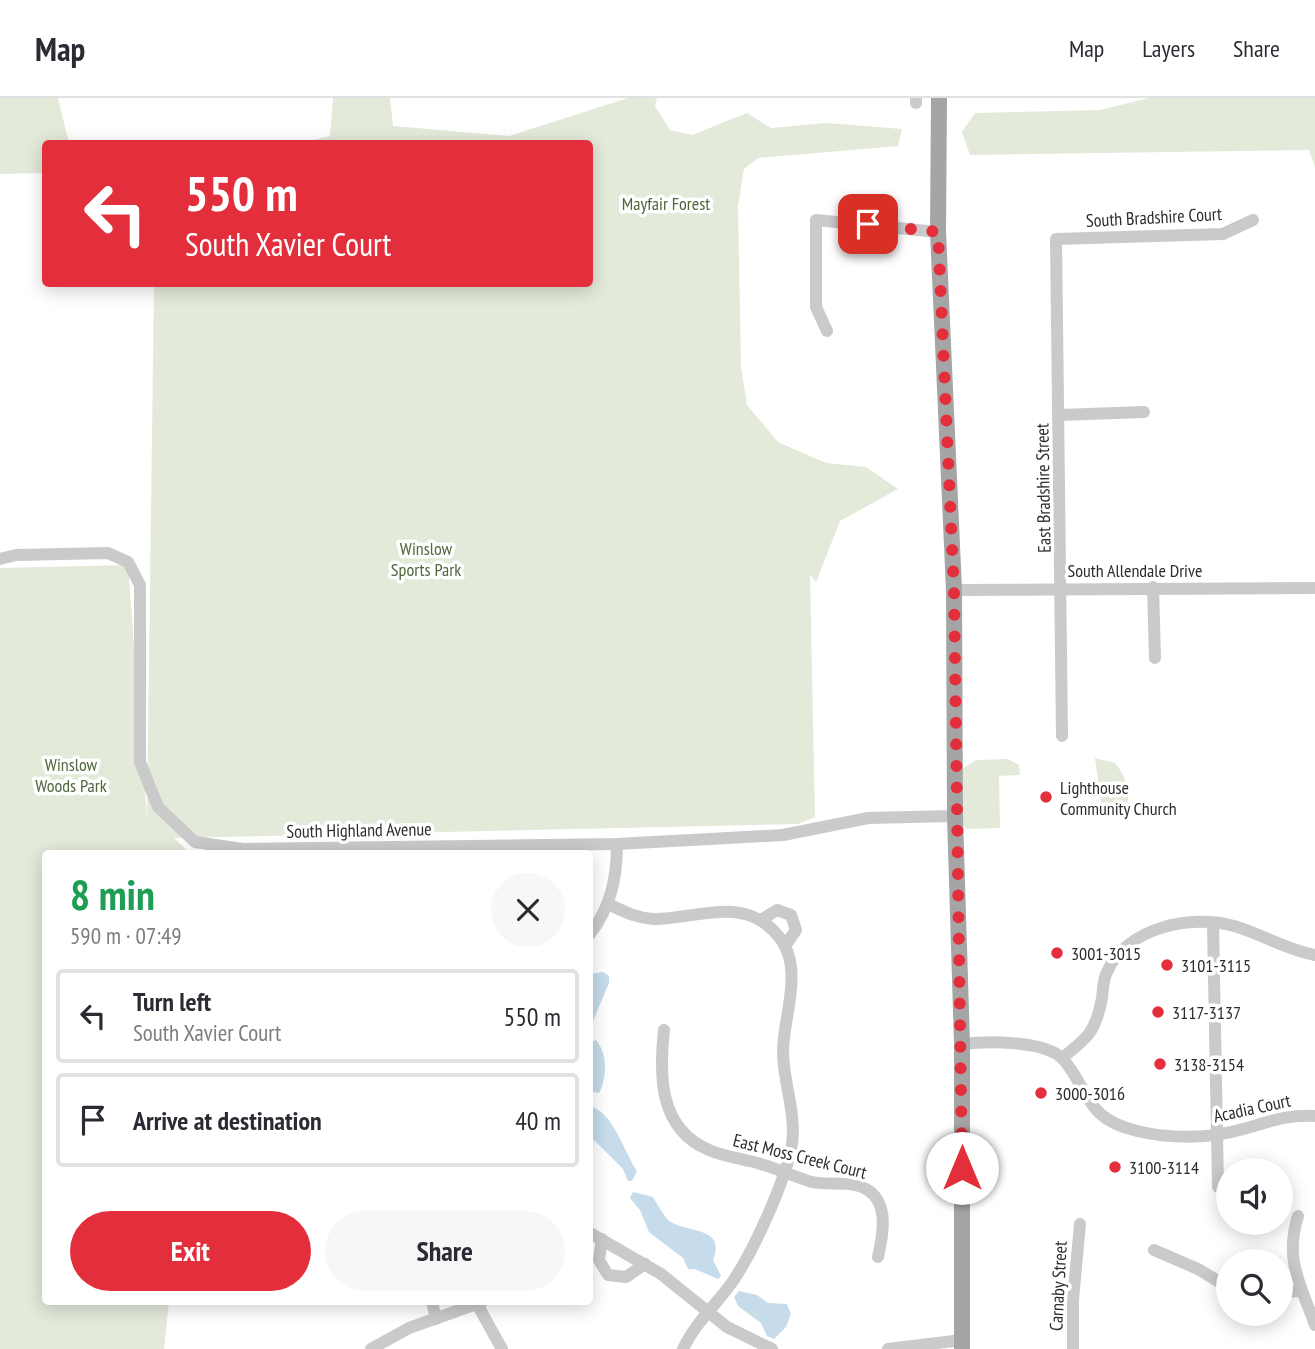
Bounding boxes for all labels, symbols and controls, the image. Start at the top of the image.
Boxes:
text: Map [35,27,85,70]
text: Map [1069,33,1104,64]
text: Layers [1142,33,1195,64]
text: Share [1233,33,1280,64]
text: 550 m [185,161,298,225]
icon: left [70,168,161,259]
park label: Mayfair Forest [622,192,710,215]
pin [838,194,898,254]
street label: South Bradshire Court [1085,202,1223,232]
icon: arrive [849,205,887,243]
text: South Xavier Court [185,223,391,265]
street label: East Bradshire Street [1030,423,1056,553]
park label: Winslow Sports Park [391,537,461,581]
street label: South Allendale Drive [1068,559,1202,582]
park label: Winslow Woods Park [35,753,107,797]
place label: Lighthouse Community Church [1060,776,1177,820]
marker: Lighthouse Community Church [1038,789,1054,805]
street label: South Highland Avenue [286,817,432,843]
text: 8 min [70,867,155,922]
button: close [491,873,565,947]
text: 590 m · 07:49 [70,921,182,950]
place label: 3001-3015 [1071,942,1141,965]
marker: 3001-3015 [1049,945,1065,961]
place label: 3101-3115 [1181,954,1251,977]
marker: 3101-3115 [1159,957,1175,973]
text: Turn left [133,985,211,1018]
icon: left [74,997,112,1035]
text: 550 m [503,1000,561,1033]
place label: 3117-3137 [1172,1001,1241,1024]
marker: 3117-3137 [1150,1004,1166,1020]
text: South Xavier Court [133,1018,281,1047]
place label: 3138-3154 [1174,1053,1244,1076]
marker: 3138-3154 [1152,1056,1168,1072]
place label: 3000-3016 [1055,1082,1125,1105]
marker: 3000-3016 [1033,1085,1049,1101]
street label: Acadia Court [1211,1089,1293,1127]
icon: arrive [74,1101,112,1139]
text: Arrive at destination [133,1104,322,1137]
text: 40 m [515,1104,561,1137]
street label: East Moss Creek Court [731,1128,869,1184]
position arrow [925,1131,999,1205]
place label: 3100-3114 [1129,1156,1199,1179]
map controls [1216,1158,1293,1326]
button: sound [1216,1158,1293,1235]
marker: 3100-3114 [1107,1159,1123,1175]
button: Exit [70,1211,311,1291]
button: Share [325,1211,565,1291]
street label: Carnaby Street [1044,1240,1072,1332]
button: search [1216,1249,1293,1326]

